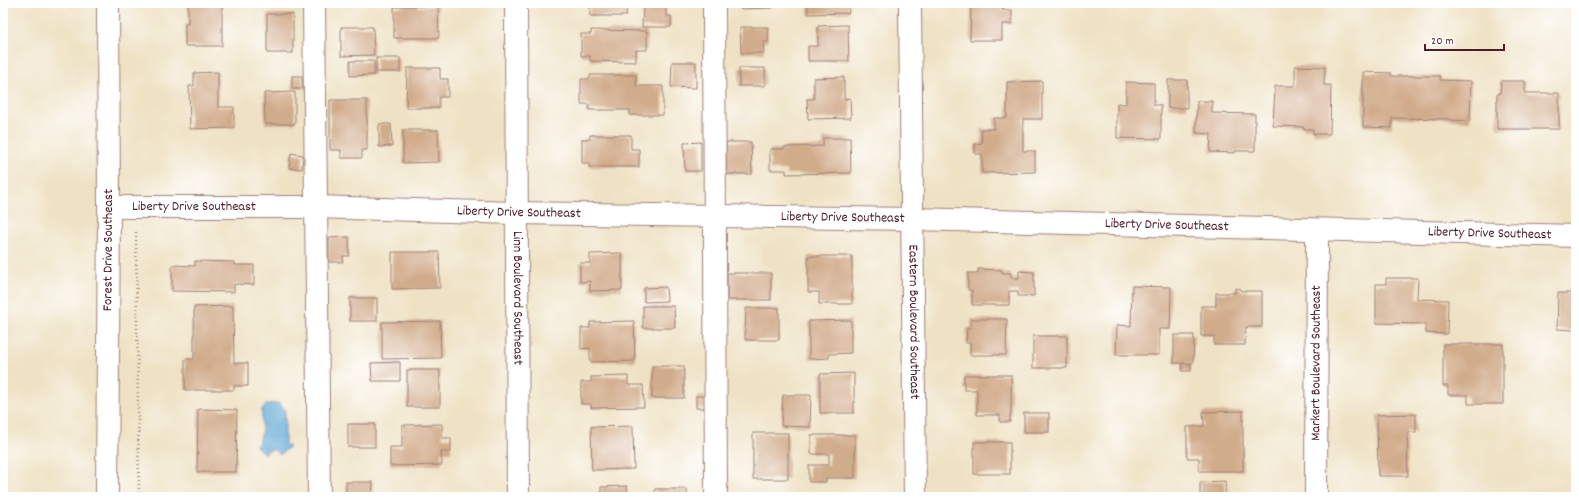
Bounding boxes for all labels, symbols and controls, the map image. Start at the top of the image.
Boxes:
scale bar [1425,26,1504,52]
text: 20 m [1431,33,1454,50]
street label: Forest Drive Southeast [98,189,119,311]
street label: Liberty Drive Southeast [132,197,256,217]
street label: Liberty Drive Southeast [457,201,581,224]
street label: Liberty Drive Southeast [781,207,905,229]
street label: Liberty Drive Southeast [1105,214,1229,237]
street label: Liberty Drive Southeast [1427,222,1552,245]
street label: Linn Boulevard Southeast [507,231,527,365]
street label: Eastern Boulevard Southeast [902,244,924,399]
street label: Markert Boulevard Southeast [1306,285,1327,441]

